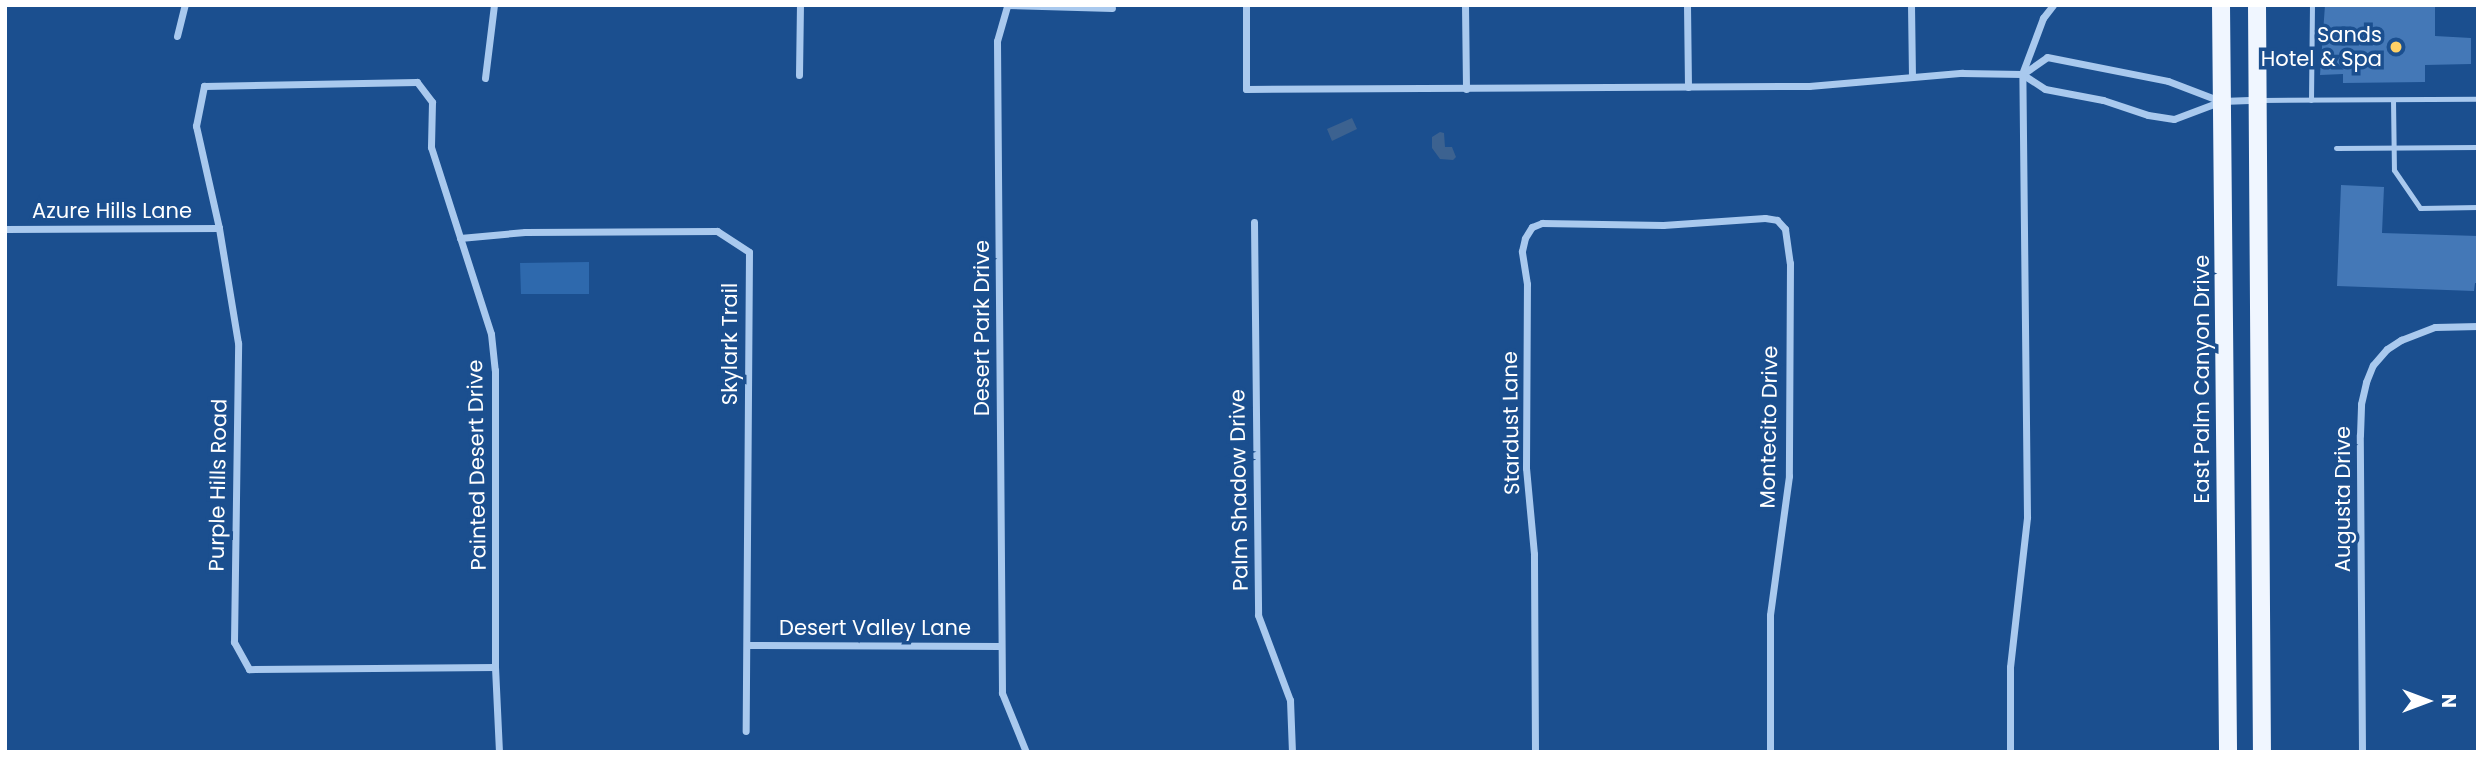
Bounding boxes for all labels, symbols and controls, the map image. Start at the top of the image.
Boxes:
place label: Sands Hotel & Spa [2261,22,2382,72]
marker: Sands Hotel & Spa [2388,39,2404,55]
street label: Azure Hills Lane [32,198,192,224]
street label: Desert Park Drive [969,240,995,416]
street label: East Palm Canyon Drive [2189,255,2215,503]
street label: Skylark Trail [717,283,743,405]
street label: Montecito Drive [1755,345,1783,509]
street label: Stardust Lane [1497,351,1525,495]
street label: Painted Desert Drive [463,359,491,571]
street label: Palm Shadow Drive [1225,389,1253,591]
street label: Purple Hills Road [204,398,232,572]
street label: Augusta Drive [2330,426,2356,572]
street label: Desert Valley Lane [779,615,971,641]
north arrow [2392,666,2462,736]
text: N [2435,694,2462,708]

